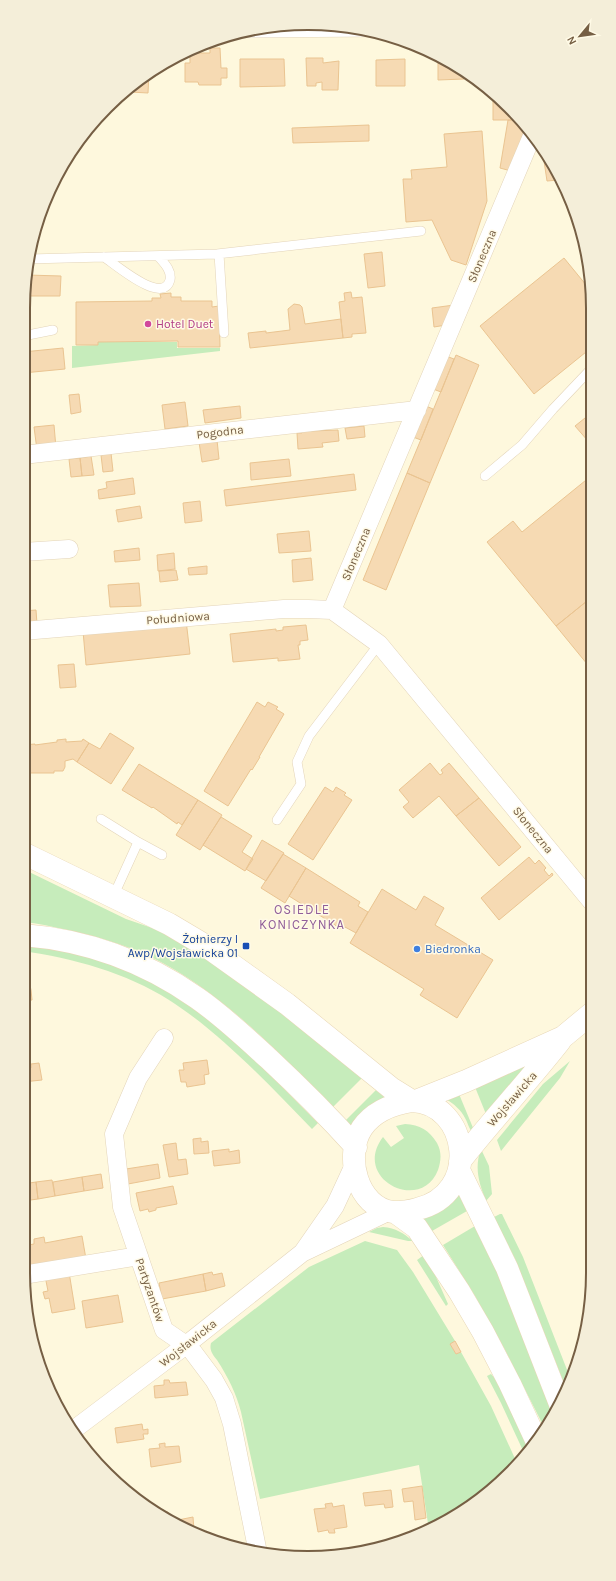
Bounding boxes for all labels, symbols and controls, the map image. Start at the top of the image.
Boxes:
north arrow [560,16,600,56]
text: N [564,34,579,47]
street label: Słoneczna [465,227,499,285]
place label: Hotel Duet [156,317,214,331]
marker: Hotel Duet [143,319,153,329]
street label: Pogodna [196,422,244,442]
street label: Słoneczna [339,525,373,583]
street label: Południowa [146,609,210,627]
street label: Słoneczna [510,804,556,856]
district label: OSIEDLE KONICZYNKA [259,902,345,932]
place label: Żołnierzy I Awp/Wojsławicka 01 [128,932,238,960]
marker: Żołnierzy I Awp/Wojsławicka 01 [241,941,251,951]
place label: Biedronka [425,942,481,956]
marker: Biedronka [412,944,422,954]
street label: Wojsławicka [484,1068,540,1130]
street label: Partyzantów [132,1256,168,1324]
street label: Wojsławicka [157,1316,219,1370]

